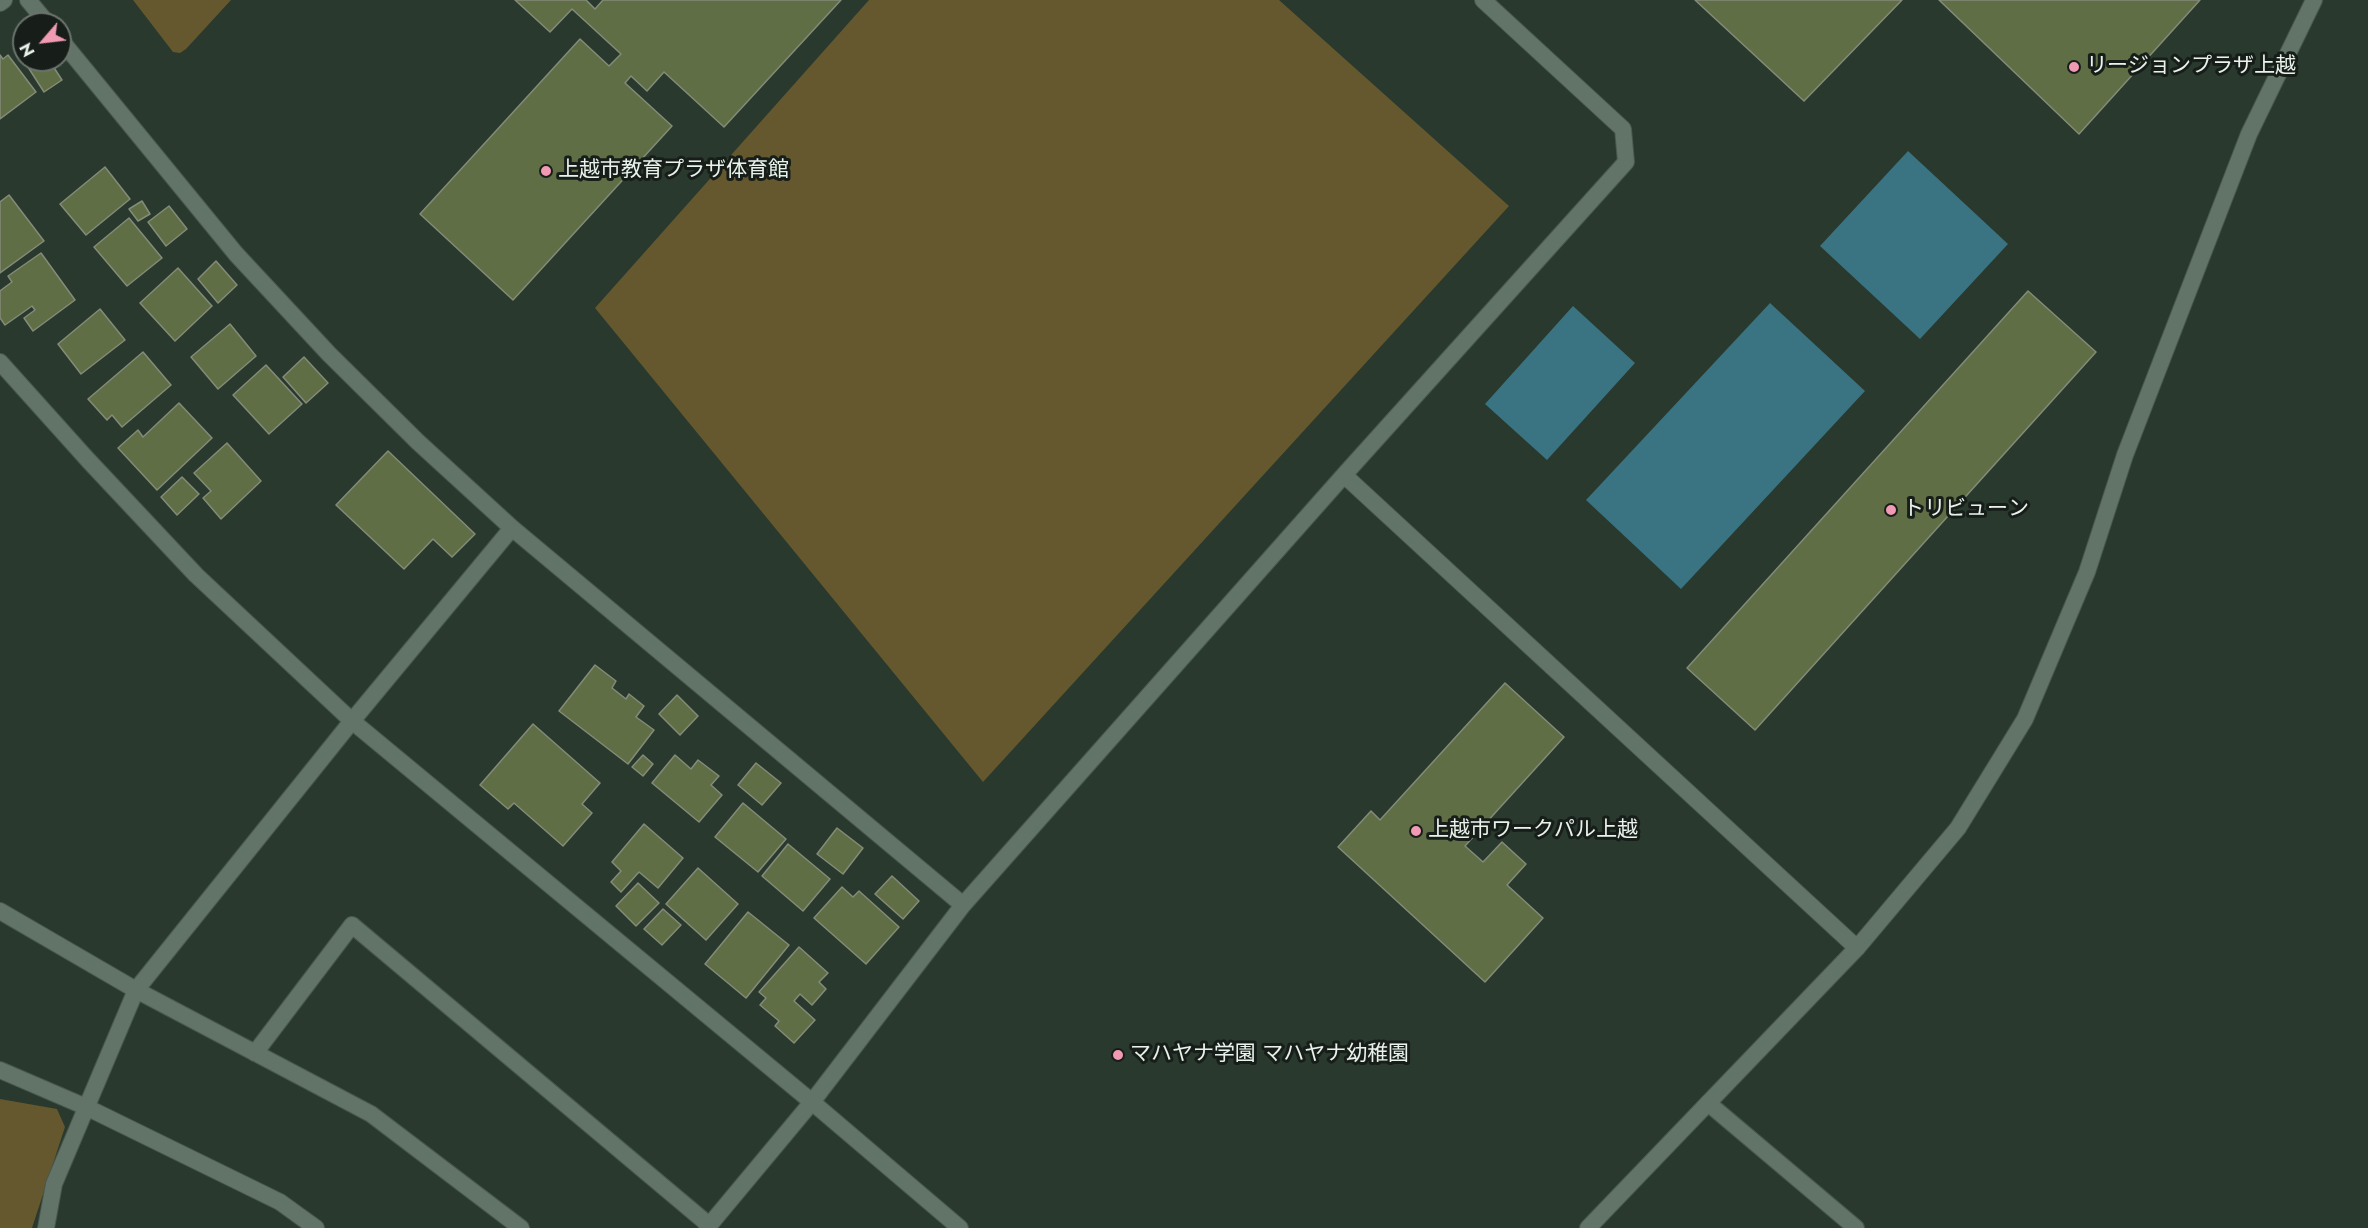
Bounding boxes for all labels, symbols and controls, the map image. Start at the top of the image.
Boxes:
north arrow [12,12,72,72]
text: N [14,39,41,61]
place label: リージョンプラザ上越 [2086,54,2296,80]
marker: リージョンプラザ上越 [2067,60,2081,74]
place label: 上越市教育プラザ体育館 [558,158,789,184]
marker: 上越市教育プラザ体育館 [539,164,553,178]
place label: トリビューン [1903,497,2029,523]
marker: トリビューン [1884,503,1898,517]
place label: 上越市ワークパル上越 [1428,818,1638,844]
marker: 上越市ワークパル上越 [1409,824,1423,838]
place label: マハヤナ学園 マハヤナ幼稚園 [1130,1042,1409,1068]
marker: マハヤナ学園 マハヤナ幼稚園 [1111,1048,1125,1062]

